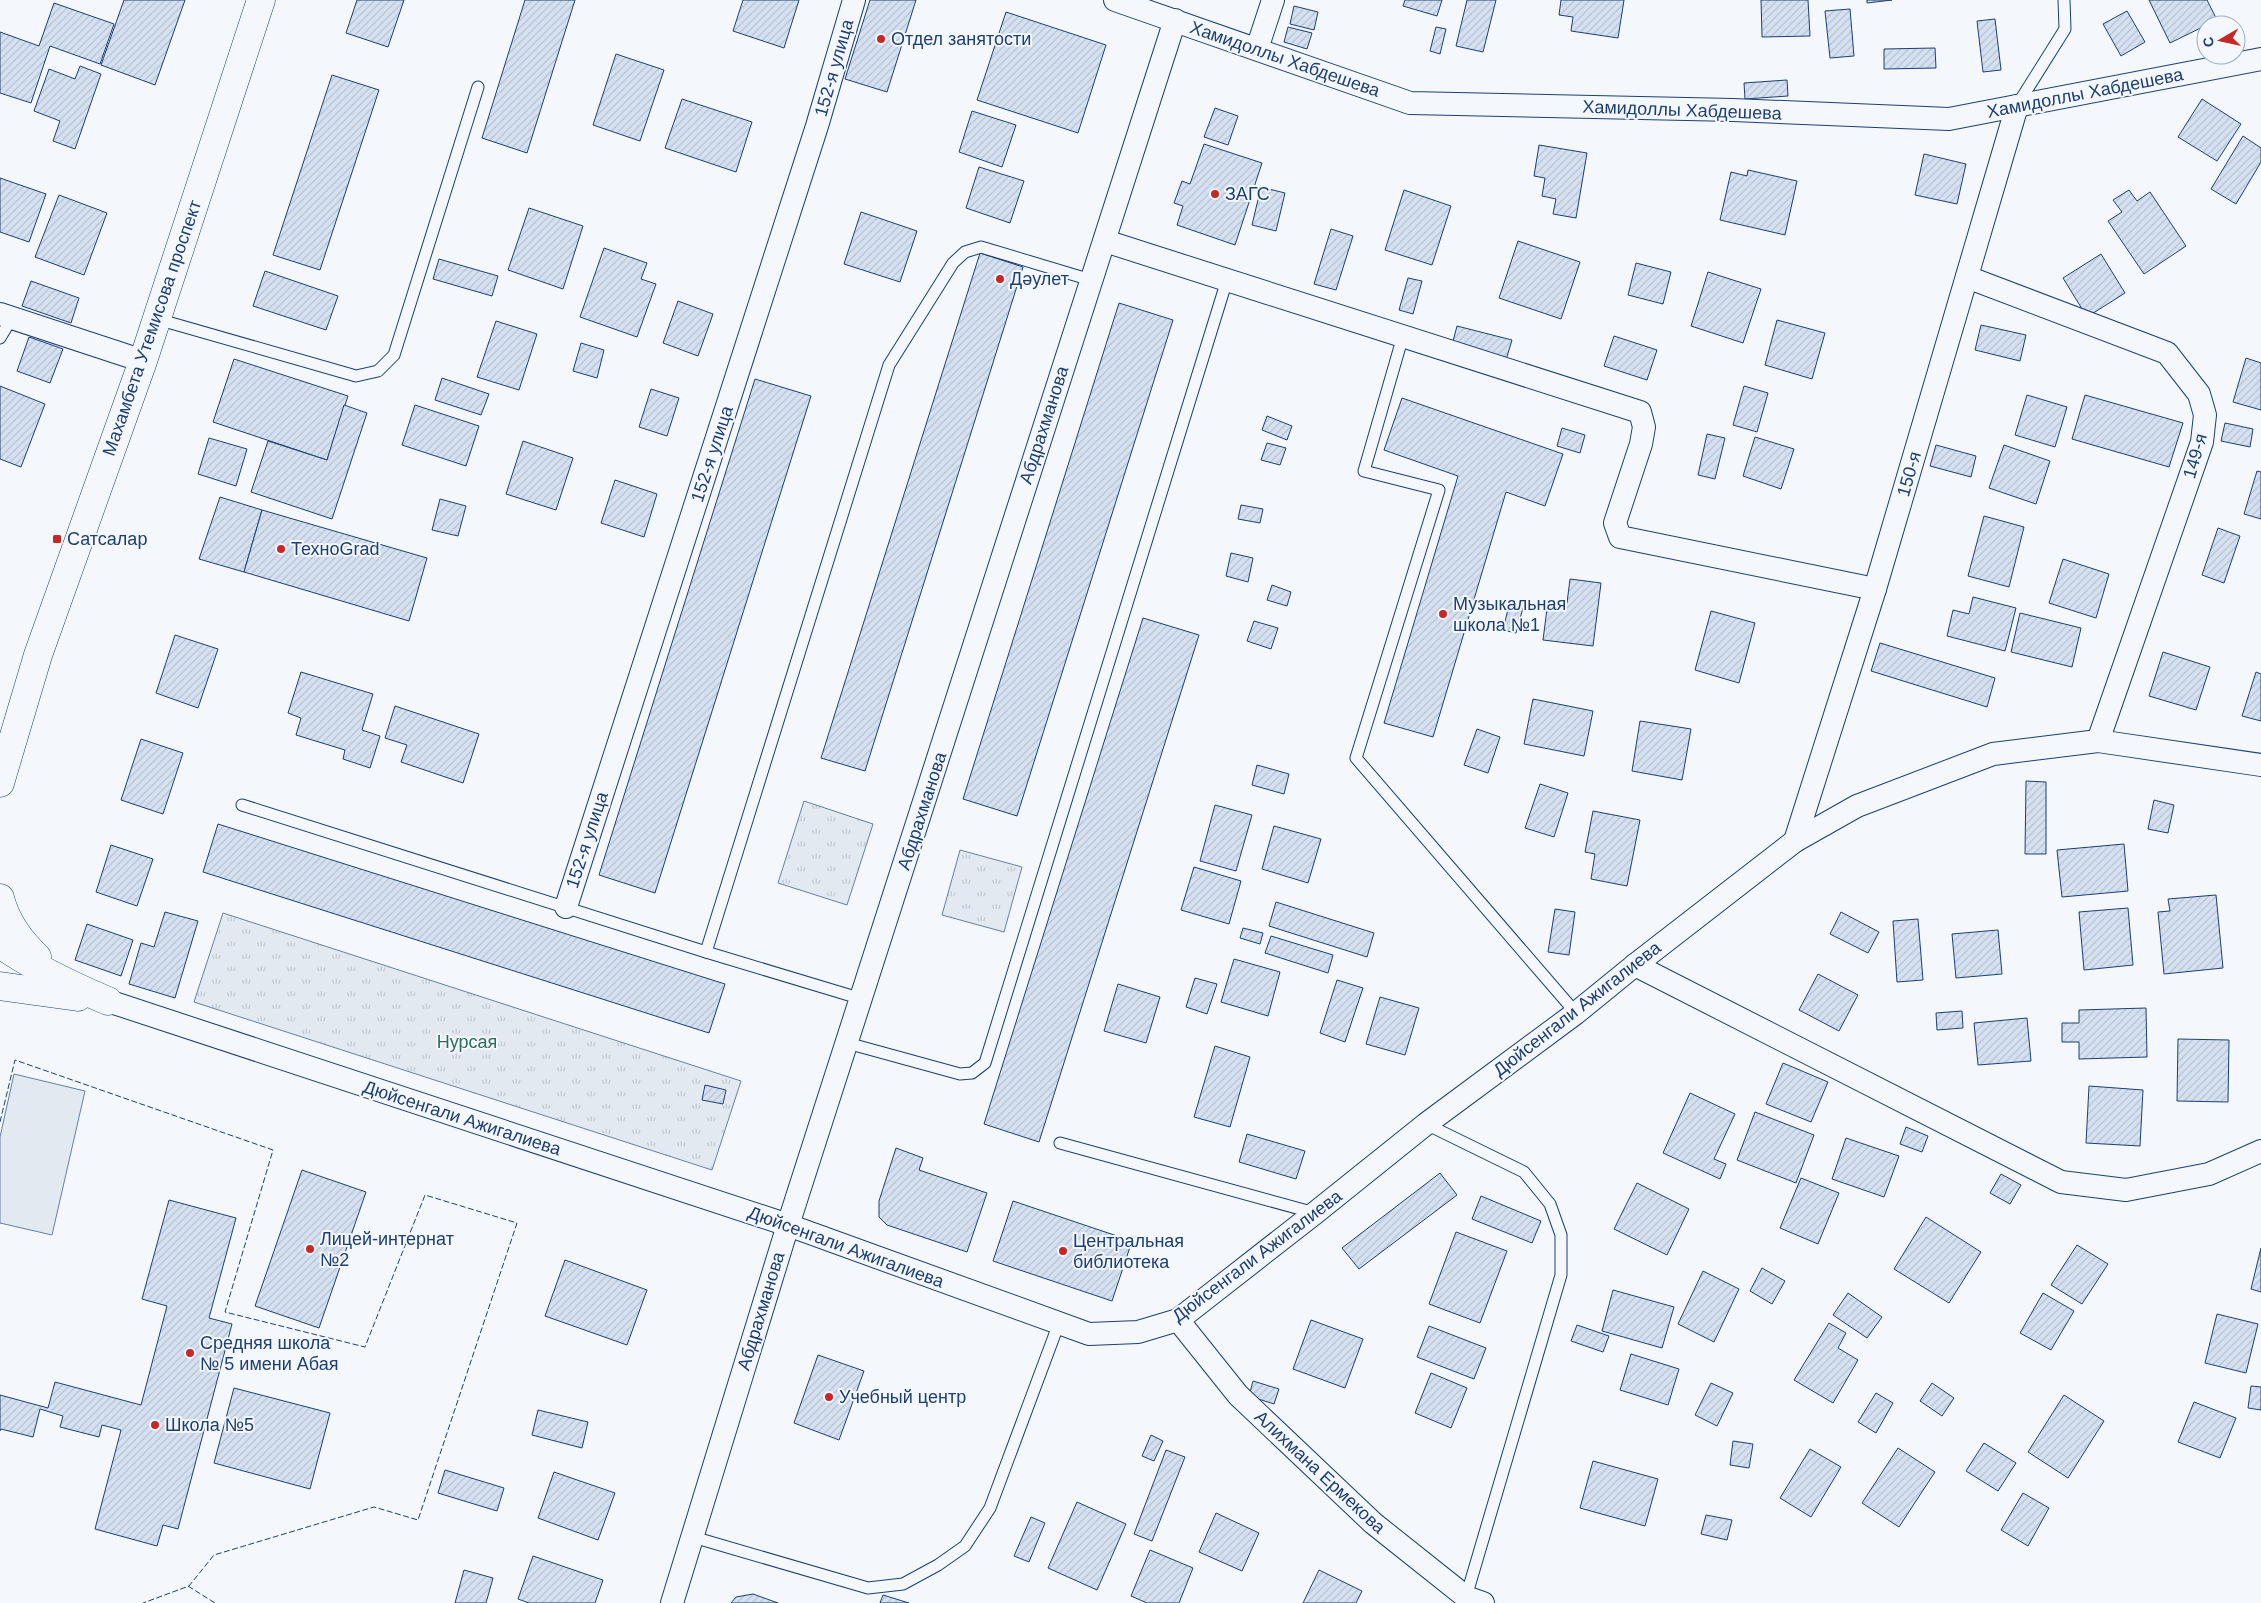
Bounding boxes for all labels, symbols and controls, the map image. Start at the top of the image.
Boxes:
north arrow [2196,15,2246,65]
street label: 152-я улица [811,16,858,119]
street label: Хамидоллы Хабдешева [1187,17,1383,101]
place label: Отдел занятости [891,29,1031,49]
marker: Отдел занятости [875,33,887,45]
text: С [2199,36,2217,48]
street label: Хамидоллы Хабдешева [1985,64,2186,122]
street label: Хамидоллы Хабдешева [1582,97,1783,124]
place label: ЗАГС [1225,184,1270,204]
marker: ЗАГС [1209,188,1221,200]
street label: Махамбета Утемисова проспект [99,198,205,458]
place label: Дәулет [1010,269,1069,289]
marker: Дәулет [994,273,1006,285]
street label: Абдрахманова [1016,363,1073,486]
street label: 152-я улица [687,402,737,505]
street label: 149-я [2179,431,2211,481]
street label: 150-я [1893,449,1925,499]
place label: Сатсалар [67,529,147,549]
marker: Сатсалар [51,533,63,545]
place label: ТехноGrad [291,539,380,559]
marker: ТехноGrad [275,543,287,555]
place label: Музыкальная школа №1 [1453,594,1566,635]
marker: Музыкальная школа №1 [1437,608,1449,620]
street label: Абдрахманова [894,749,951,872]
street label: 152-я улица [562,788,612,891]
street label: Дюйсенгали Ажигалиева [1489,937,1665,1081]
park label: Нурсая [437,1032,497,1052]
street label: Дюйсенгали Ажигалиева [361,1077,564,1160]
street label: Дюйсенгали Ажигалиева [1168,1185,1346,1326]
street label: Дюйсенгали Ажигалиева [745,1202,947,1292]
place label: Лицей-интернат №2 [320,1229,454,1270]
place label: Центральная библиотека [1073,1231,1184,1272]
marker: Лицей-интернат №2 [304,1243,316,1255]
marker: Центральная библиотека [1057,1245,1069,1257]
street label: Абдрахманова [733,1248,789,1373]
place label: Средняя школа № 5 имени Абая [200,1333,338,1374]
marker: Средняя школа № 5 имени Абая [184,1347,196,1359]
place label: Учебный центр [839,1387,966,1407]
marker: Учебный центр [823,1391,835,1403]
street label: Алихмана Ермекова [1251,1406,1390,1538]
place label: Школа №5 [165,1415,254,1435]
marker: Школа №5 [149,1419,161,1431]

